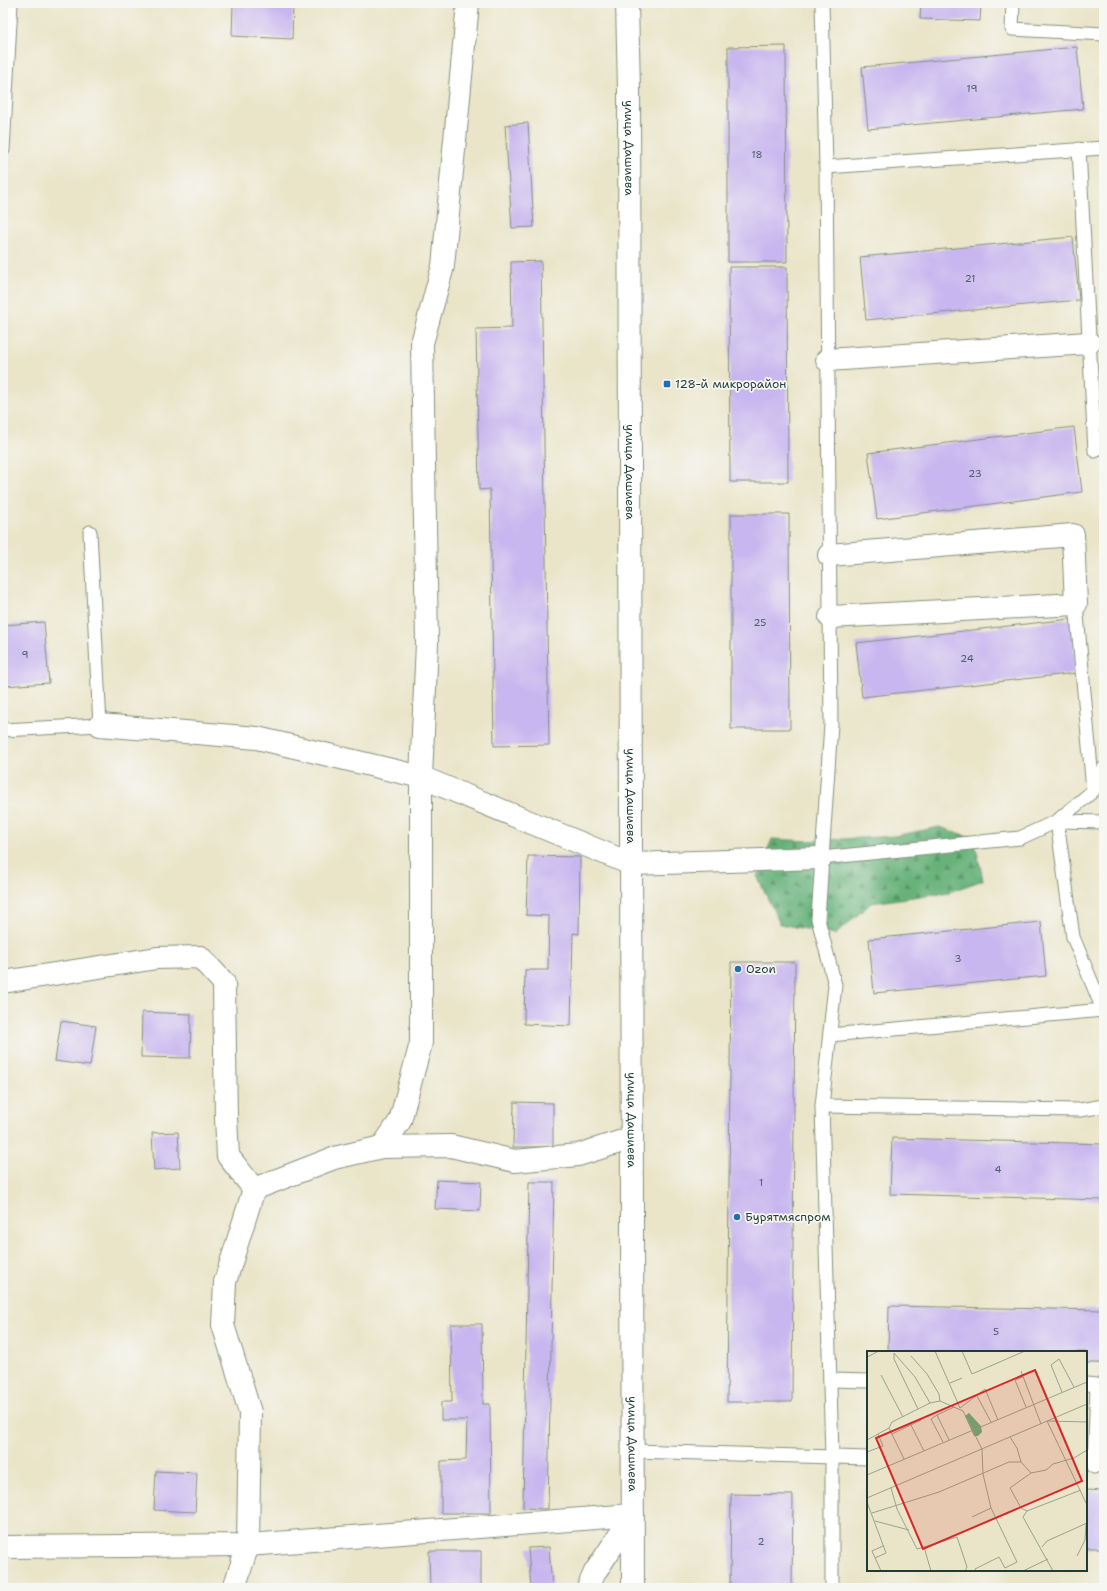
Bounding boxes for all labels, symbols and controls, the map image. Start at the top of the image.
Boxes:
house number: 19 [967,82,977,95]
street label: улица Дашиева [621,100,637,196]
house number: 18 [751,148,763,161]
house number: 21 [965,272,975,285]
place label: 128-й микрорайон [675,376,786,392]
marker: 128-й микрорайон [662,379,672,389]
street label: улица Дашиева [622,424,638,520]
house number: 23 [968,467,982,480]
house number: 25 [754,616,766,629]
house number: 9 [22,648,29,661]
house number: 24 [960,652,974,665]
street label: улица Дашиева [623,748,639,844]
house number: 3 [955,952,962,965]
place label: Ozon [746,961,776,977]
marker: Ozon [733,964,743,974]
street label: улица Дашиева [624,1072,640,1168]
house number: 4 [995,1163,1002,1176]
house number: 1 [759,1176,763,1189]
place label: Бурятмяспром [745,1209,831,1225]
marker: Бурятмяспром [732,1212,742,1222]
house number: 5 [993,1325,999,1338]
inset map [867,1351,1087,1571]
street label: улица Дашиева [624,1396,641,1492]
house number: 2 [758,1535,765,1548]

